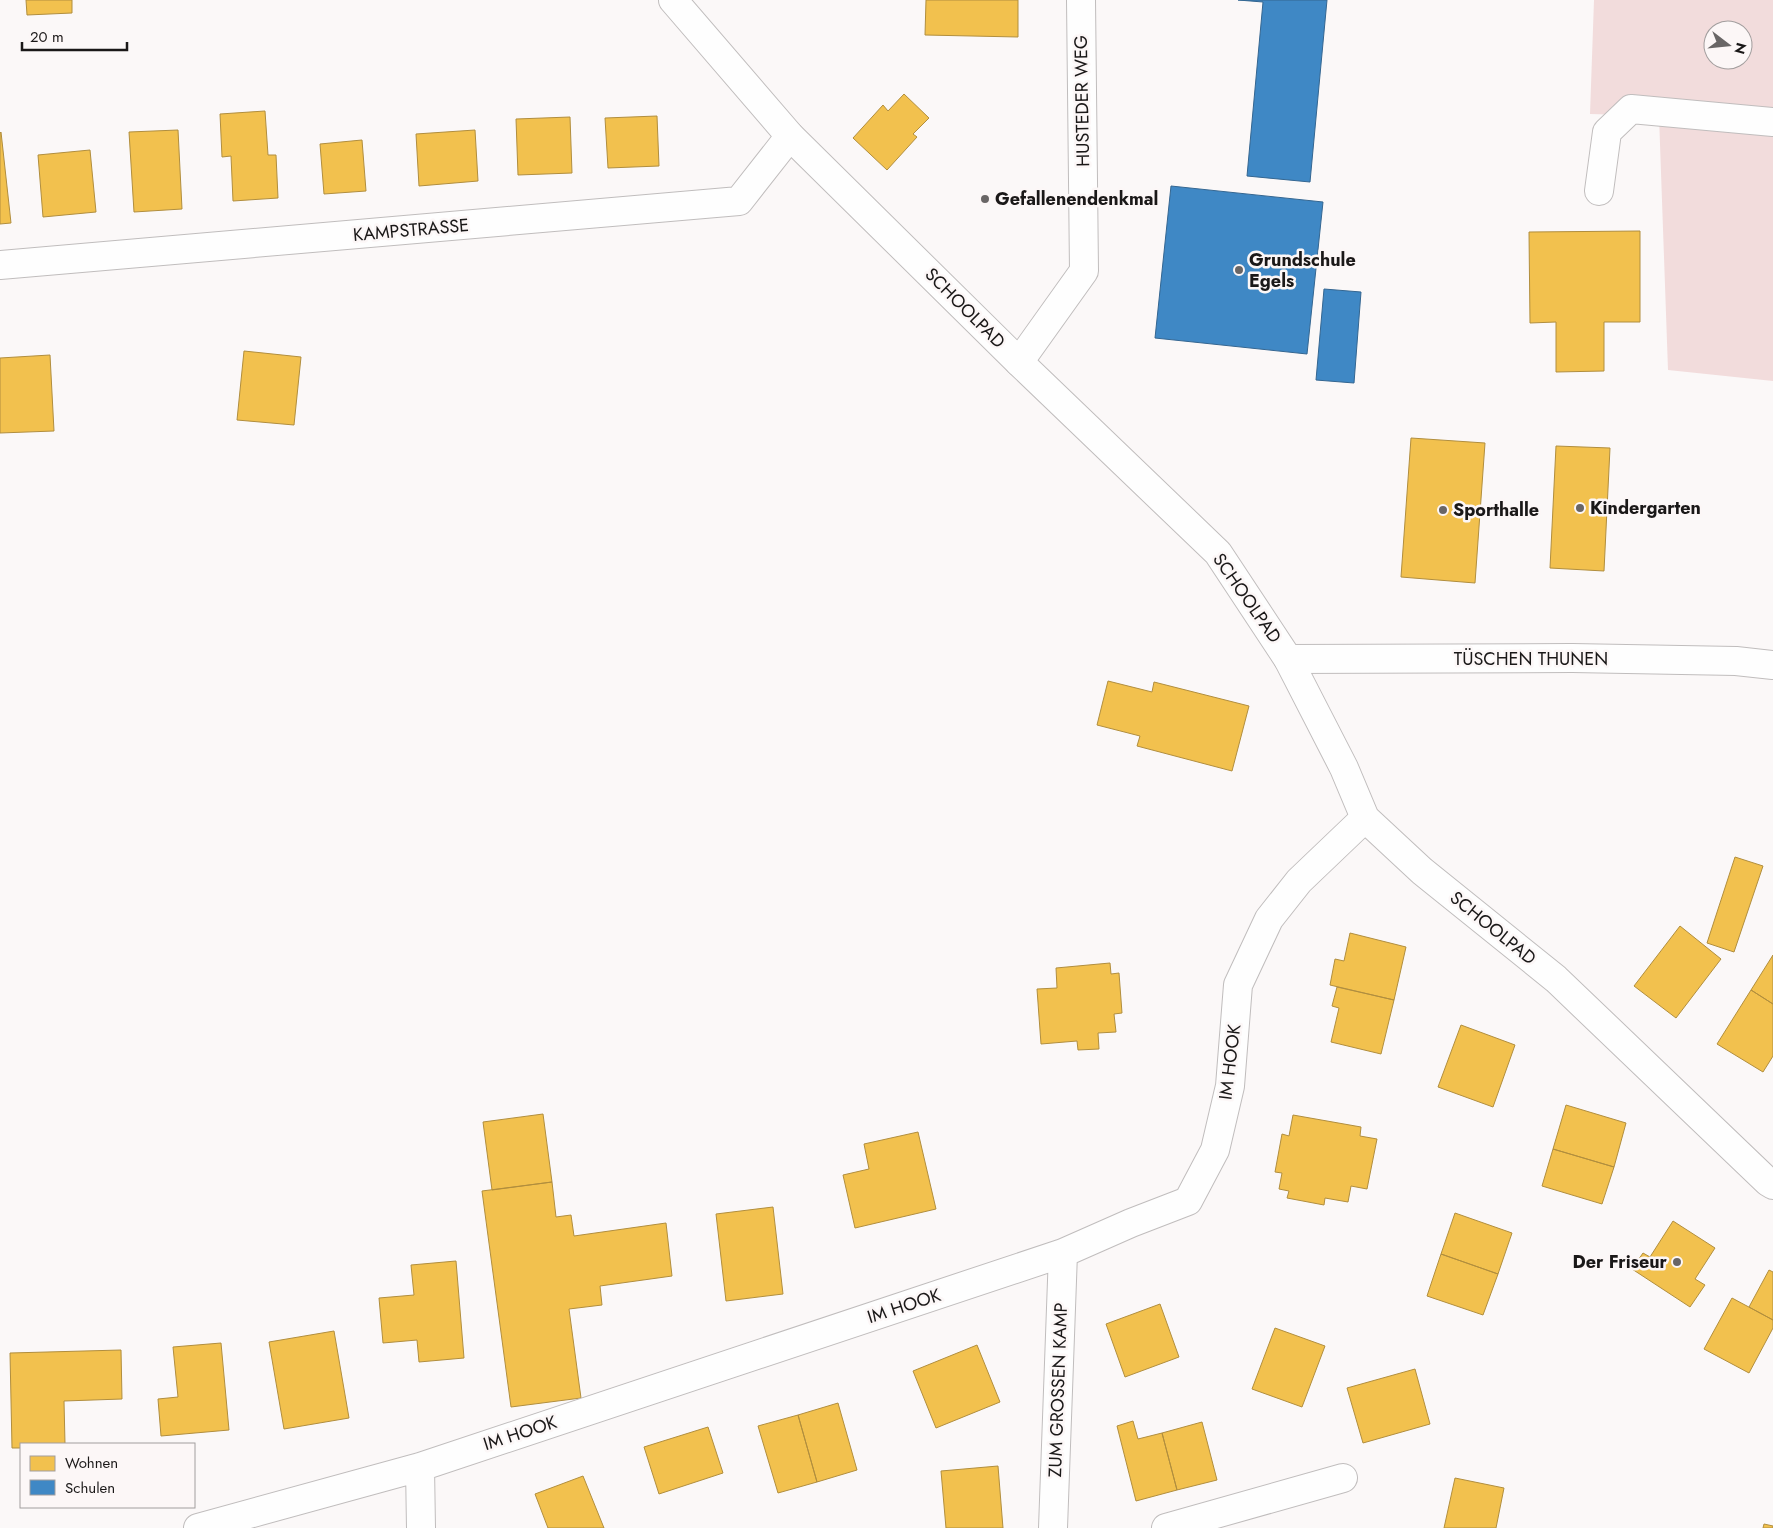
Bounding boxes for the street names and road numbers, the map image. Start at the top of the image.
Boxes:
street label: HUSTEDER WEG [1068,35,1096,167]
street label: KAMPSTRASSE [352,212,470,248]
street label: SCHOOLPAD [919,262,1011,354]
street label: SCHOOLPAD [1206,548,1288,648]
street label: TÜSCHEN THUNEN [1454,646,1608,672]
street label: SCHOOLPAD [1444,885,1542,971]
street label: IM HOOK [1212,1022,1248,1101]
street label: IM HOOK [864,1282,945,1330]
street label: ZUM GROSSEN KAMP [1042,1302,1074,1478]
street label: IM HOOK [480,1409,561,1457]

